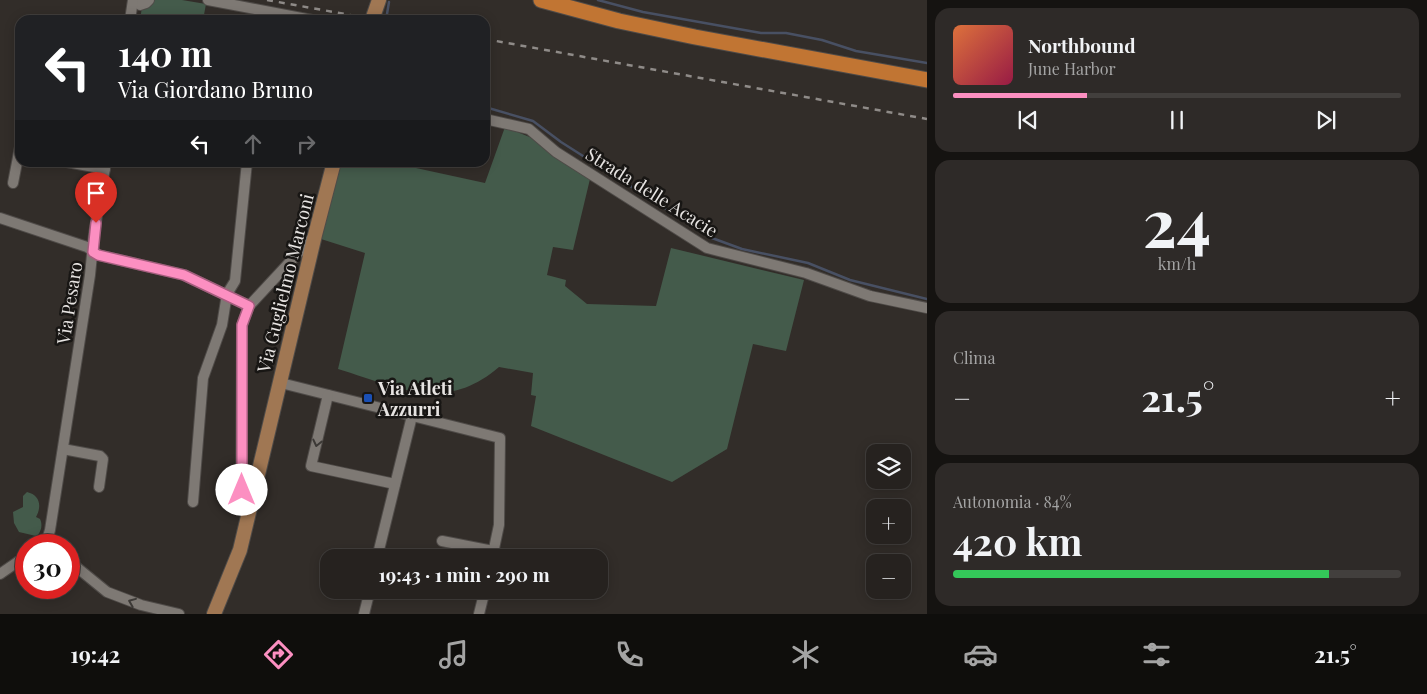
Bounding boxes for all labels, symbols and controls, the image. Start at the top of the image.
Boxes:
text: 140 m [118,29,212,76]
text: Northbound [1028,32,1136,58]
icon: left [35,35,100,100]
text: June Harbor [1028,58,1116,79]
text: Via Giordano Bruno [118,74,313,104]
icon: previous [1014,106,1042,134]
icon: pause [1163,106,1191,134]
icon: next [1312,106,1340,134]
icon: left [186,130,214,158]
icon: ahead [239,130,267,158]
icon: right [292,130,320,158]
street label: Strada delle Acacie [581,142,723,242]
pin [75,172,117,223]
text: 24 [1143,177,1211,263]
icon: arrive [82,179,110,207]
street label: Via Guglielmo Marconi [251,191,319,376]
text: km/h [1158,253,1196,274]
street label: Via Pesaro [50,260,87,347]
text: Clima [953,347,995,368]
text: 21.5° [1141,371,1214,422]
place label: Via Atleti Azzurri [377,376,453,421]
text: − [953,379,971,416]
text: + [1385,379,1401,416]
marker: Via Atleti Azzurri [362,392,374,404]
one-way arrow [312,438,323,447]
map controls [866,444,911,599]
button: layers [866,444,911,489]
position arrow [215,463,267,515]
text: Autonomia · 84% [953,491,1072,512]
button: + [866,499,911,544]
text: 420 km [953,515,1082,566]
speed limit sign: 30 [15,534,80,599]
button: − [866,554,911,599]
text: 19:43 · 1 min · 290 m [378,561,550,587]
one-way arrow [128,598,137,608]
icon: directions [261,637,296,672]
icon: music [436,637,471,672]
icon: phone [612,637,647,672]
icon: climate [788,637,823,672]
icon: car [963,637,998,672]
icon: filters [1139,637,1174,672]
text: 19:42 [70,639,120,669]
text: 21.5° [1314,639,1357,669]

